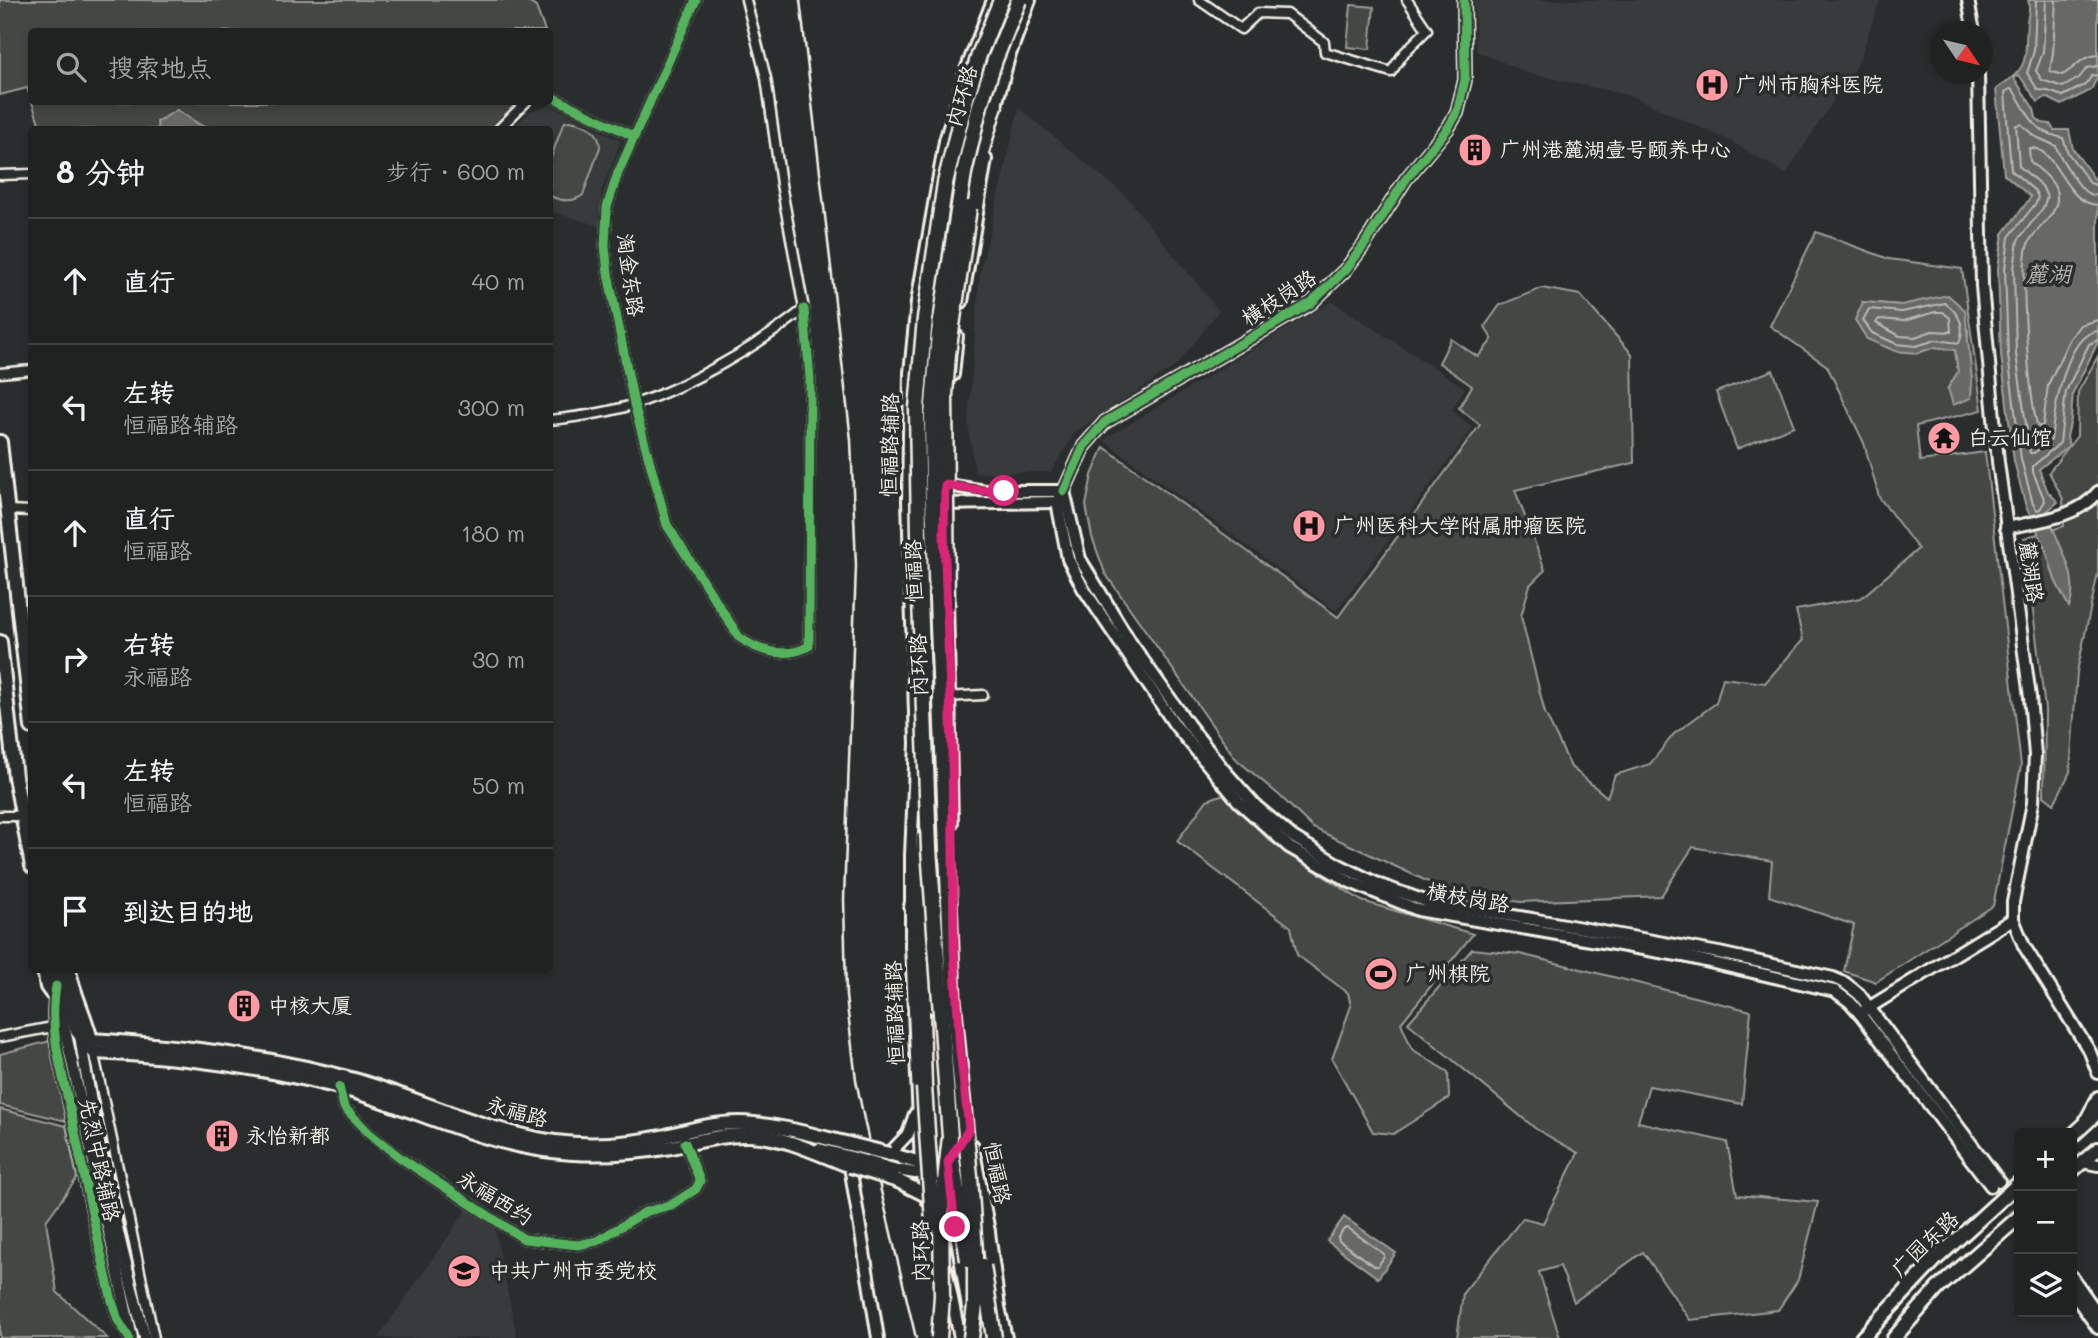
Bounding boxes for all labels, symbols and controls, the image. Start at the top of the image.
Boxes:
north arrow [1930,21,1993,84]
search box [28,28,553,105]
icon: search [52,48,90,86]
text: 搜索地点 [108,50,212,84]
street label: 内环路 [939,62,982,130]
hospital icon: 广州市胸科医院 [1693,66,1731,104]
place label: 广州市胸科医院 [1736,70,1883,97]
building icon: 广州港麓湖壹号颐养中心 [1456,131,1494,169]
place label: 广州港麓湖壹号颐养中心 [1500,135,1731,162]
text: 8 分钟 [56,151,145,191]
text: 步行 · 600 m [386,156,525,186]
street label: 淘金东路 [612,231,651,318]
water label: 麓湖 [2025,258,2073,288]
icon: ahead [56,262,94,300]
street label: 横枝岗路 [1236,263,1321,331]
text: 直行 [123,264,175,298]
text: 40 m [472,266,525,296]
text: 左转 [123,375,175,409]
icon: left [56,388,94,426]
text: 300 m [457,392,525,422]
street label: 恒福路辅路 [874,392,903,498]
text: 恒福路辅路 [123,409,238,439]
temple icon: 白云仙馆 [1925,419,1963,457]
place label: 白云仙馆 [1968,423,2052,450]
route start [988,475,1019,506]
text: 直行 [123,501,175,535]
hospital icon: 广州医科大学附属肿瘤医院 [1290,507,1328,545]
place label: 广州医科大学附属肿瘤医院 [1334,511,1586,538]
icon: ahead [56,514,94,552]
text: 180 m [461,518,525,548]
text: 恒福路 [123,535,192,565]
street label: 恒福路 [898,539,927,603]
street label: 麓湖路 [2015,539,2050,605]
text: 右转 [123,627,175,661]
street label: 内环路 [903,633,932,697]
icon: right [56,640,94,678]
text: 30 m [472,644,525,674]
text: 永福路 [123,661,192,691]
text: 左转 [123,753,175,787]
icon: left [56,766,94,804]
text: 50 m [472,770,525,800]
text: 恒福路 [123,787,192,817]
street label: 横枝岗路 [1425,876,1512,917]
icon: arrive [56,892,94,930]
text: 到达目的地 [123,894,253,928]
sports icon: 广州棋院 [1362,955,1400,993]
place label: 广州棋院 [1406,959,1490,986]
street label: 恒福路辅路 [878,960,909,1066]
building icon: 中核大厦 [225,987,263,1025]
place label: 中核大厦 [268,991,352,1018]
street label: 永福路 [483,1089,551,1132]
street label: 先烈中路辅路 [74,1095,127,1224]
building icon: 永怡新都 [203,1117,241,1155]
place label: 永怡新都 [246,1121,330,1148]
map controls [2014,1128,2077,1317]
button: + [2014,1128,2077,1191]
street label: 恒福路 [979,1139,1018,1206]
street label: 永福西约 [453,1163,539,1230]
button: − [2014,1191,2077,1254]
street label: 广园东路 [1884,1204,1964,1282]
route end [939,1211,970,1242]
street label: 内环路 [905,1219,934,1283]
school or university icon: 中共广州市委党校 [445,1252,483,1290]
button: layers [2014,1254,2077,1317]
place label: 中共广州市委党校 [489,1256,657,1283]

